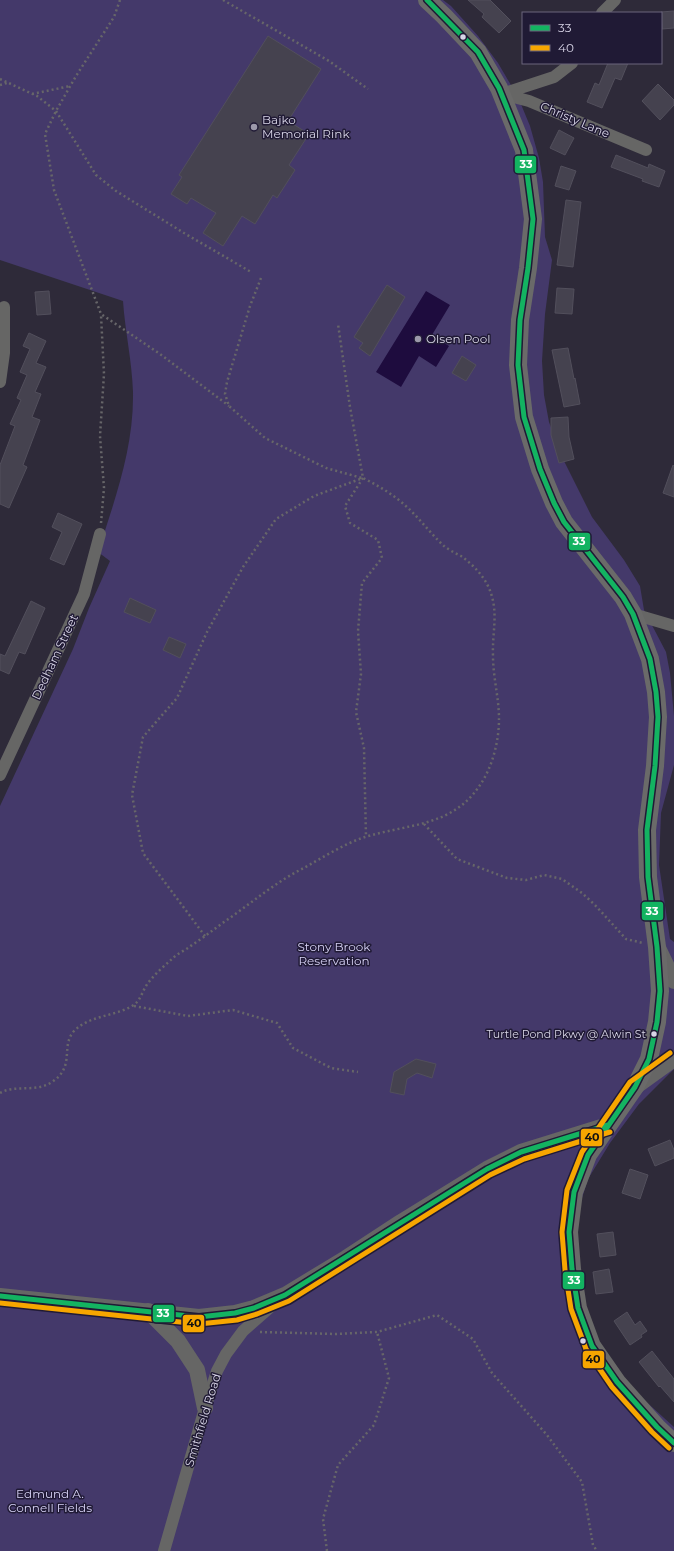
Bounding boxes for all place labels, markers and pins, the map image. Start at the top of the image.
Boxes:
unlabelled marker [458,32,468,42]
place label: Bajko Memorial Rink [262,112,350,141]
marker: Bajko Memorial Rink [249,122,259,132]
place label: Olsen Pool [426,331,490,346]
marker: Olsen Pool [413,334,423,344]
place label: Turtle Pond Pkwy @ Alwin St [487,1027,647,1041]
marker: Turtle Pond Pkwy @ Alwin St [649,1029,659,1039]
unlabelled marker [578,1336,588,1346]

